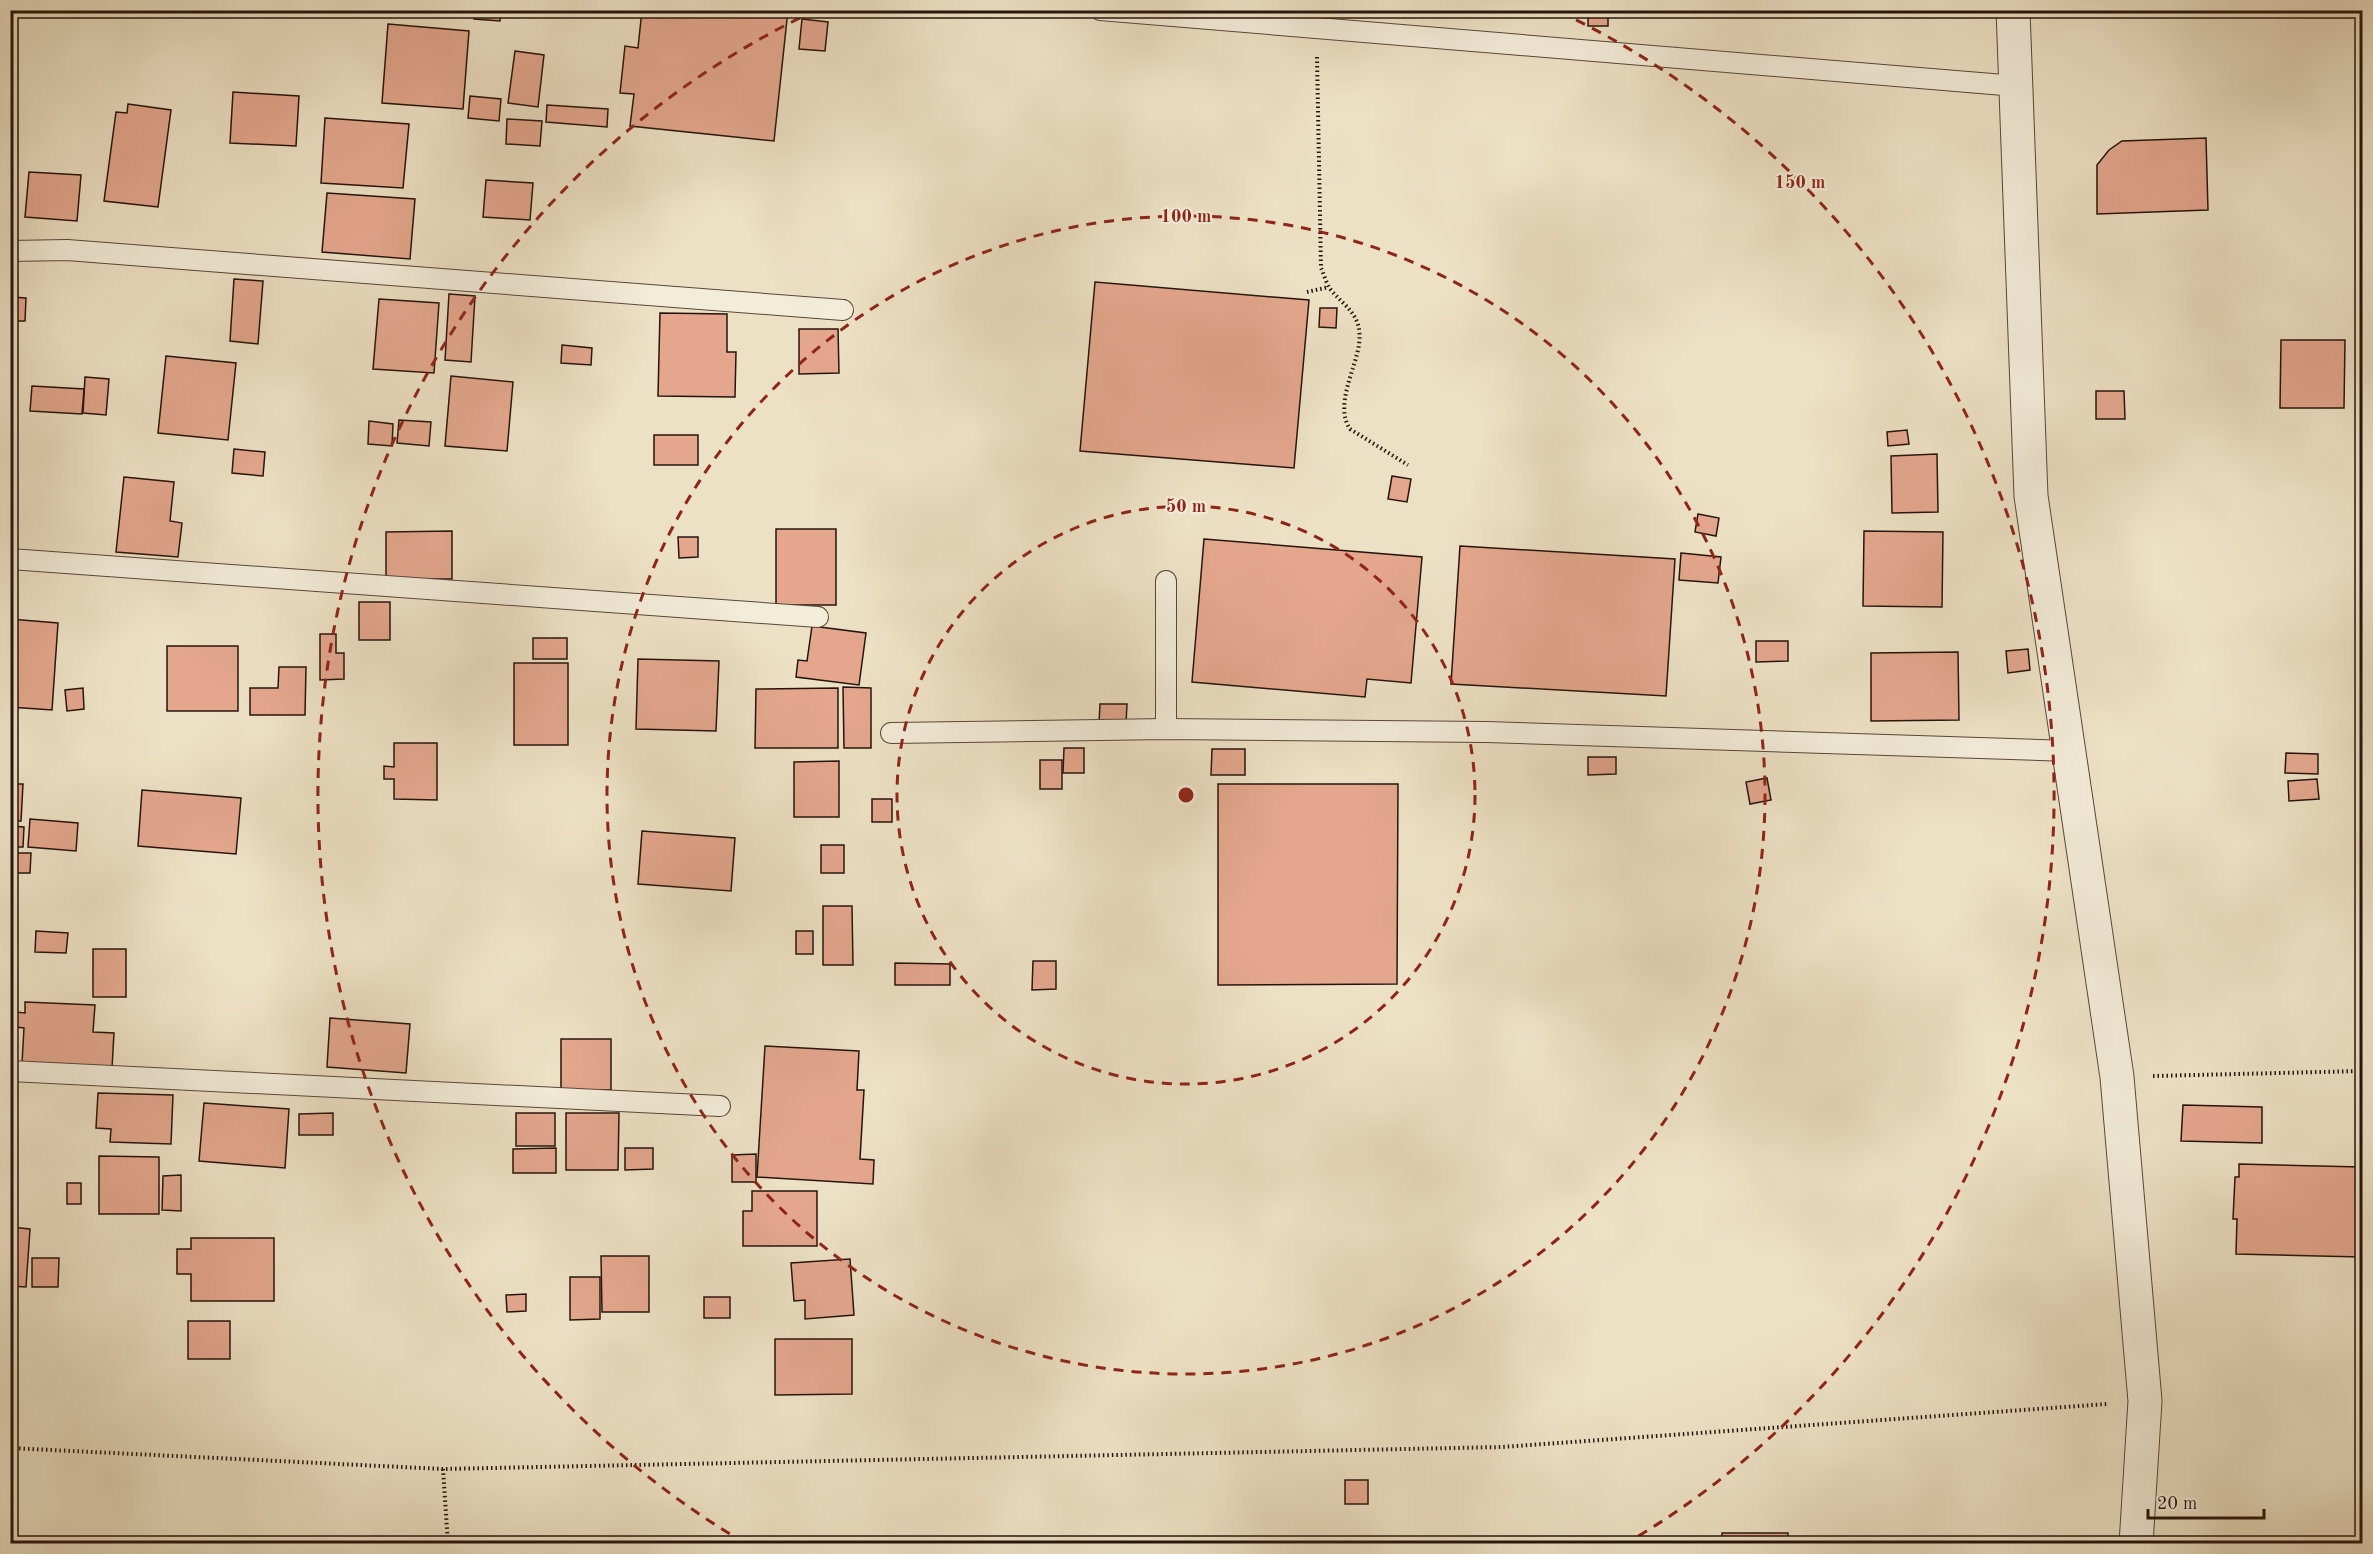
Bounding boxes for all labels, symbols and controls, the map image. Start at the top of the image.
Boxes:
text: 150 m [1775,174,1825,192]
text: 100 m [1161,208,1211,226]
text: 50 m [1166,498,1206,516]
centre of rings [1176,785,1196,805]
scale bar [2148,1482,2264,1520]
text: 20 m [2157,1495,2197,1513]

